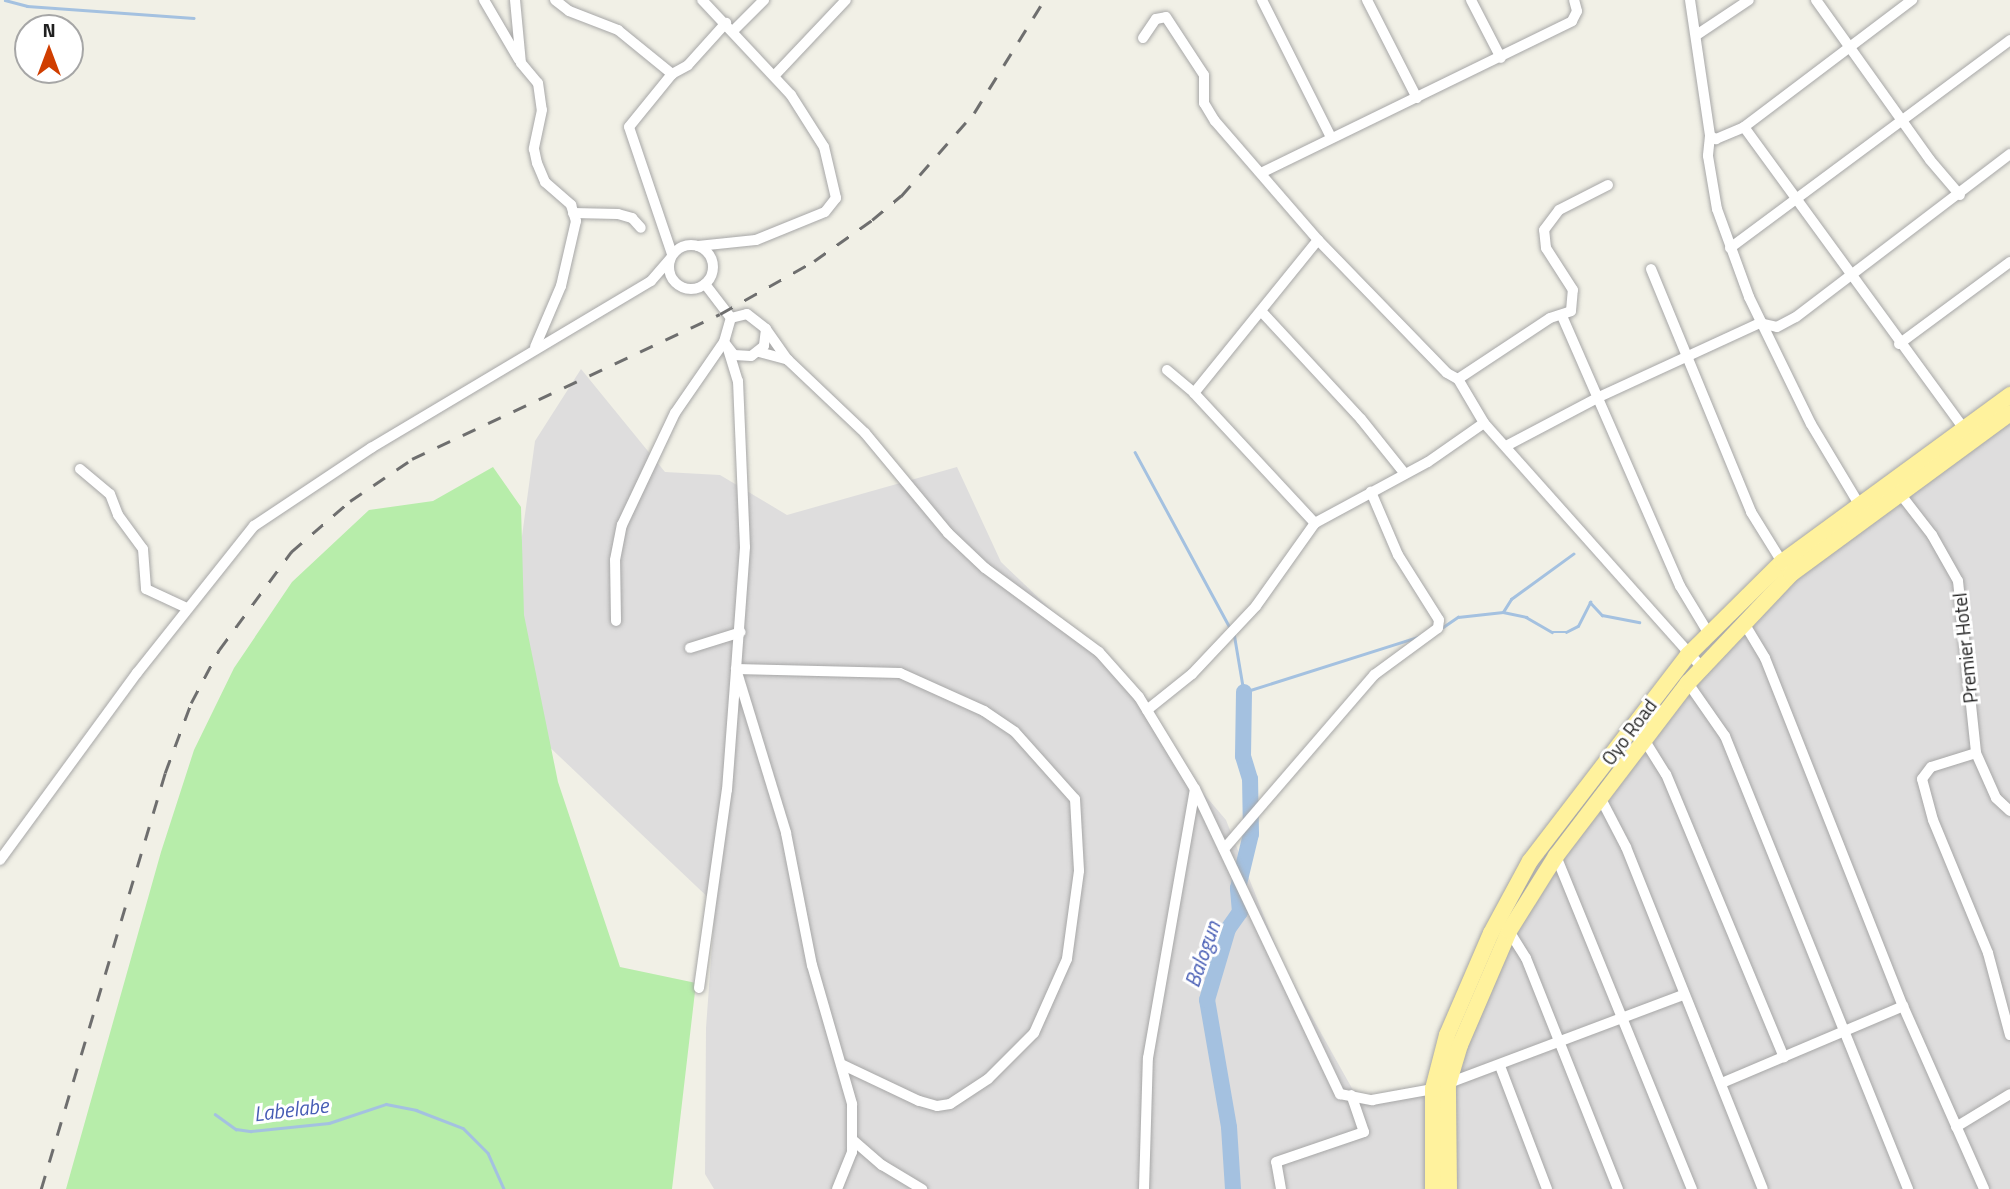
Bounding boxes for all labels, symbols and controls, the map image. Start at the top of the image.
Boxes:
north arrow [14,14,84,84]
text: N [42,15,56,44]
street label: Premier Hotel [1948,592,1982,704]
street label: Oyo Road [1597,694,1661,770]
water label: Balogun [1179,918,1225,990]
water label: Labelabe [252,1092,330,1126]

